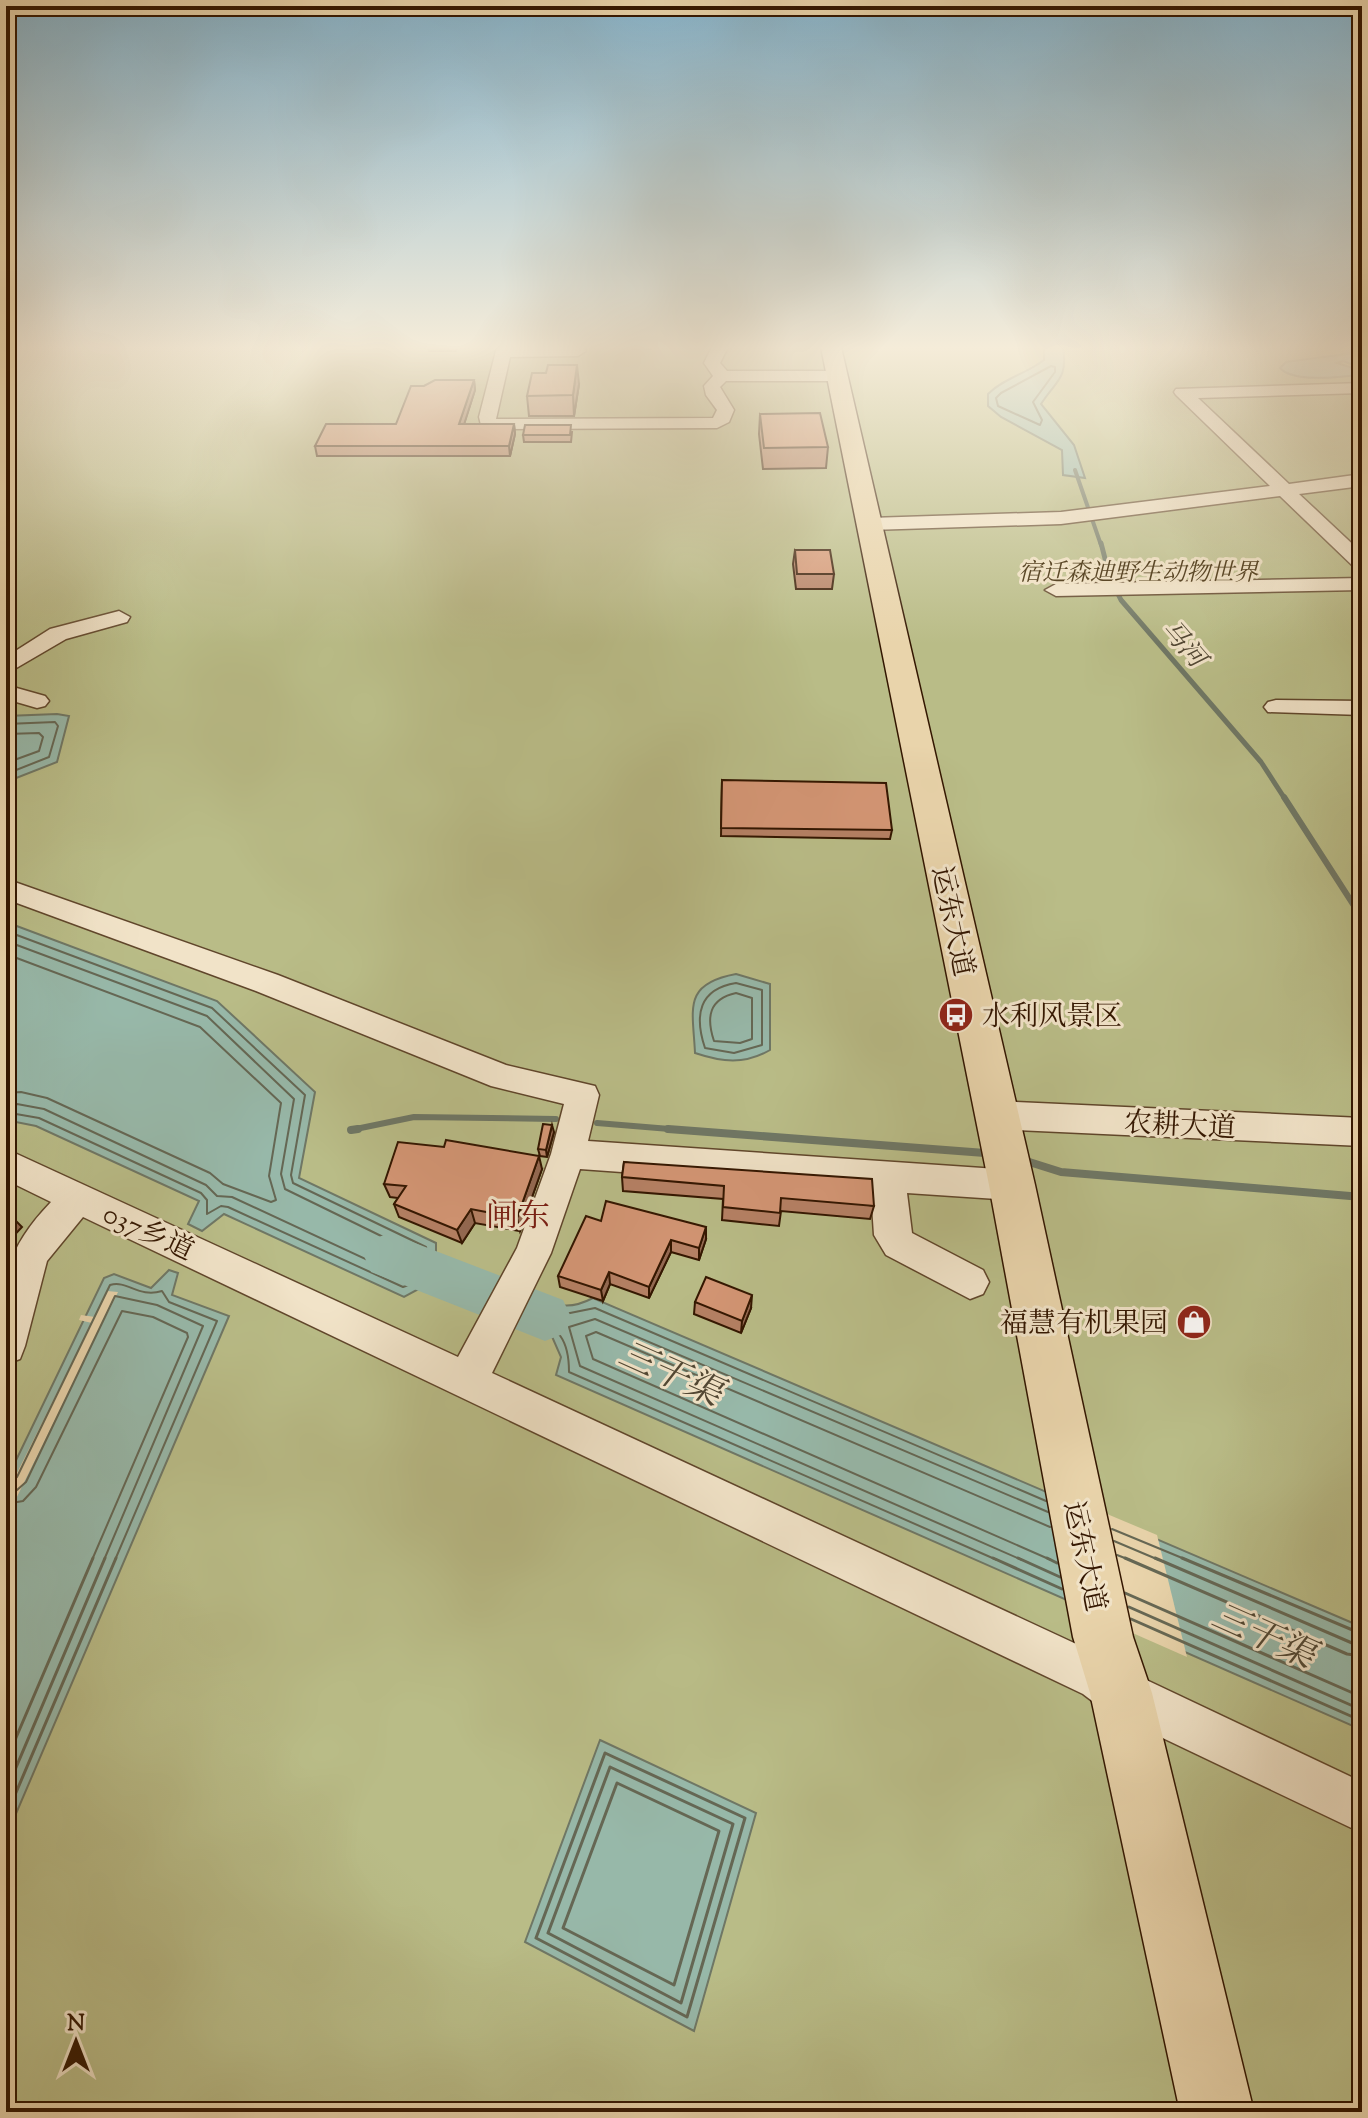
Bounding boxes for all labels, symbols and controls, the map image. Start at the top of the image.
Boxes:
park label: 宿迁森迪野生动物世界 [1018,557,1260,591]
water label: 马河 [1151,613,1216,679]
street label: 运东大道 [920,863,982,981]
bus stop icon: 水利风景区 [937,996,975,1034]
place label: 水利风景区 [982,998,1122,1038]
street label: 农耕大道 [1123,1104,1237,1150]
street label: 037乡道 [96,1195,200,1272]
district label: 闸东 [486,1195,550,1241]
shop icon: 福慧有机果园 [1175,1303,1213,1341]
place label: 福慧有机果园 [1000,1305,1168,1345]
water label: 三干渠 [609,1330,734,1423]
street label: 运东大道 [1052,1498,1114,1616]
water label: 三干渠 [1202,1592,1327,1685]
north arrow [36,2002,116,2082]
text: N [67,2009,85,2041]

